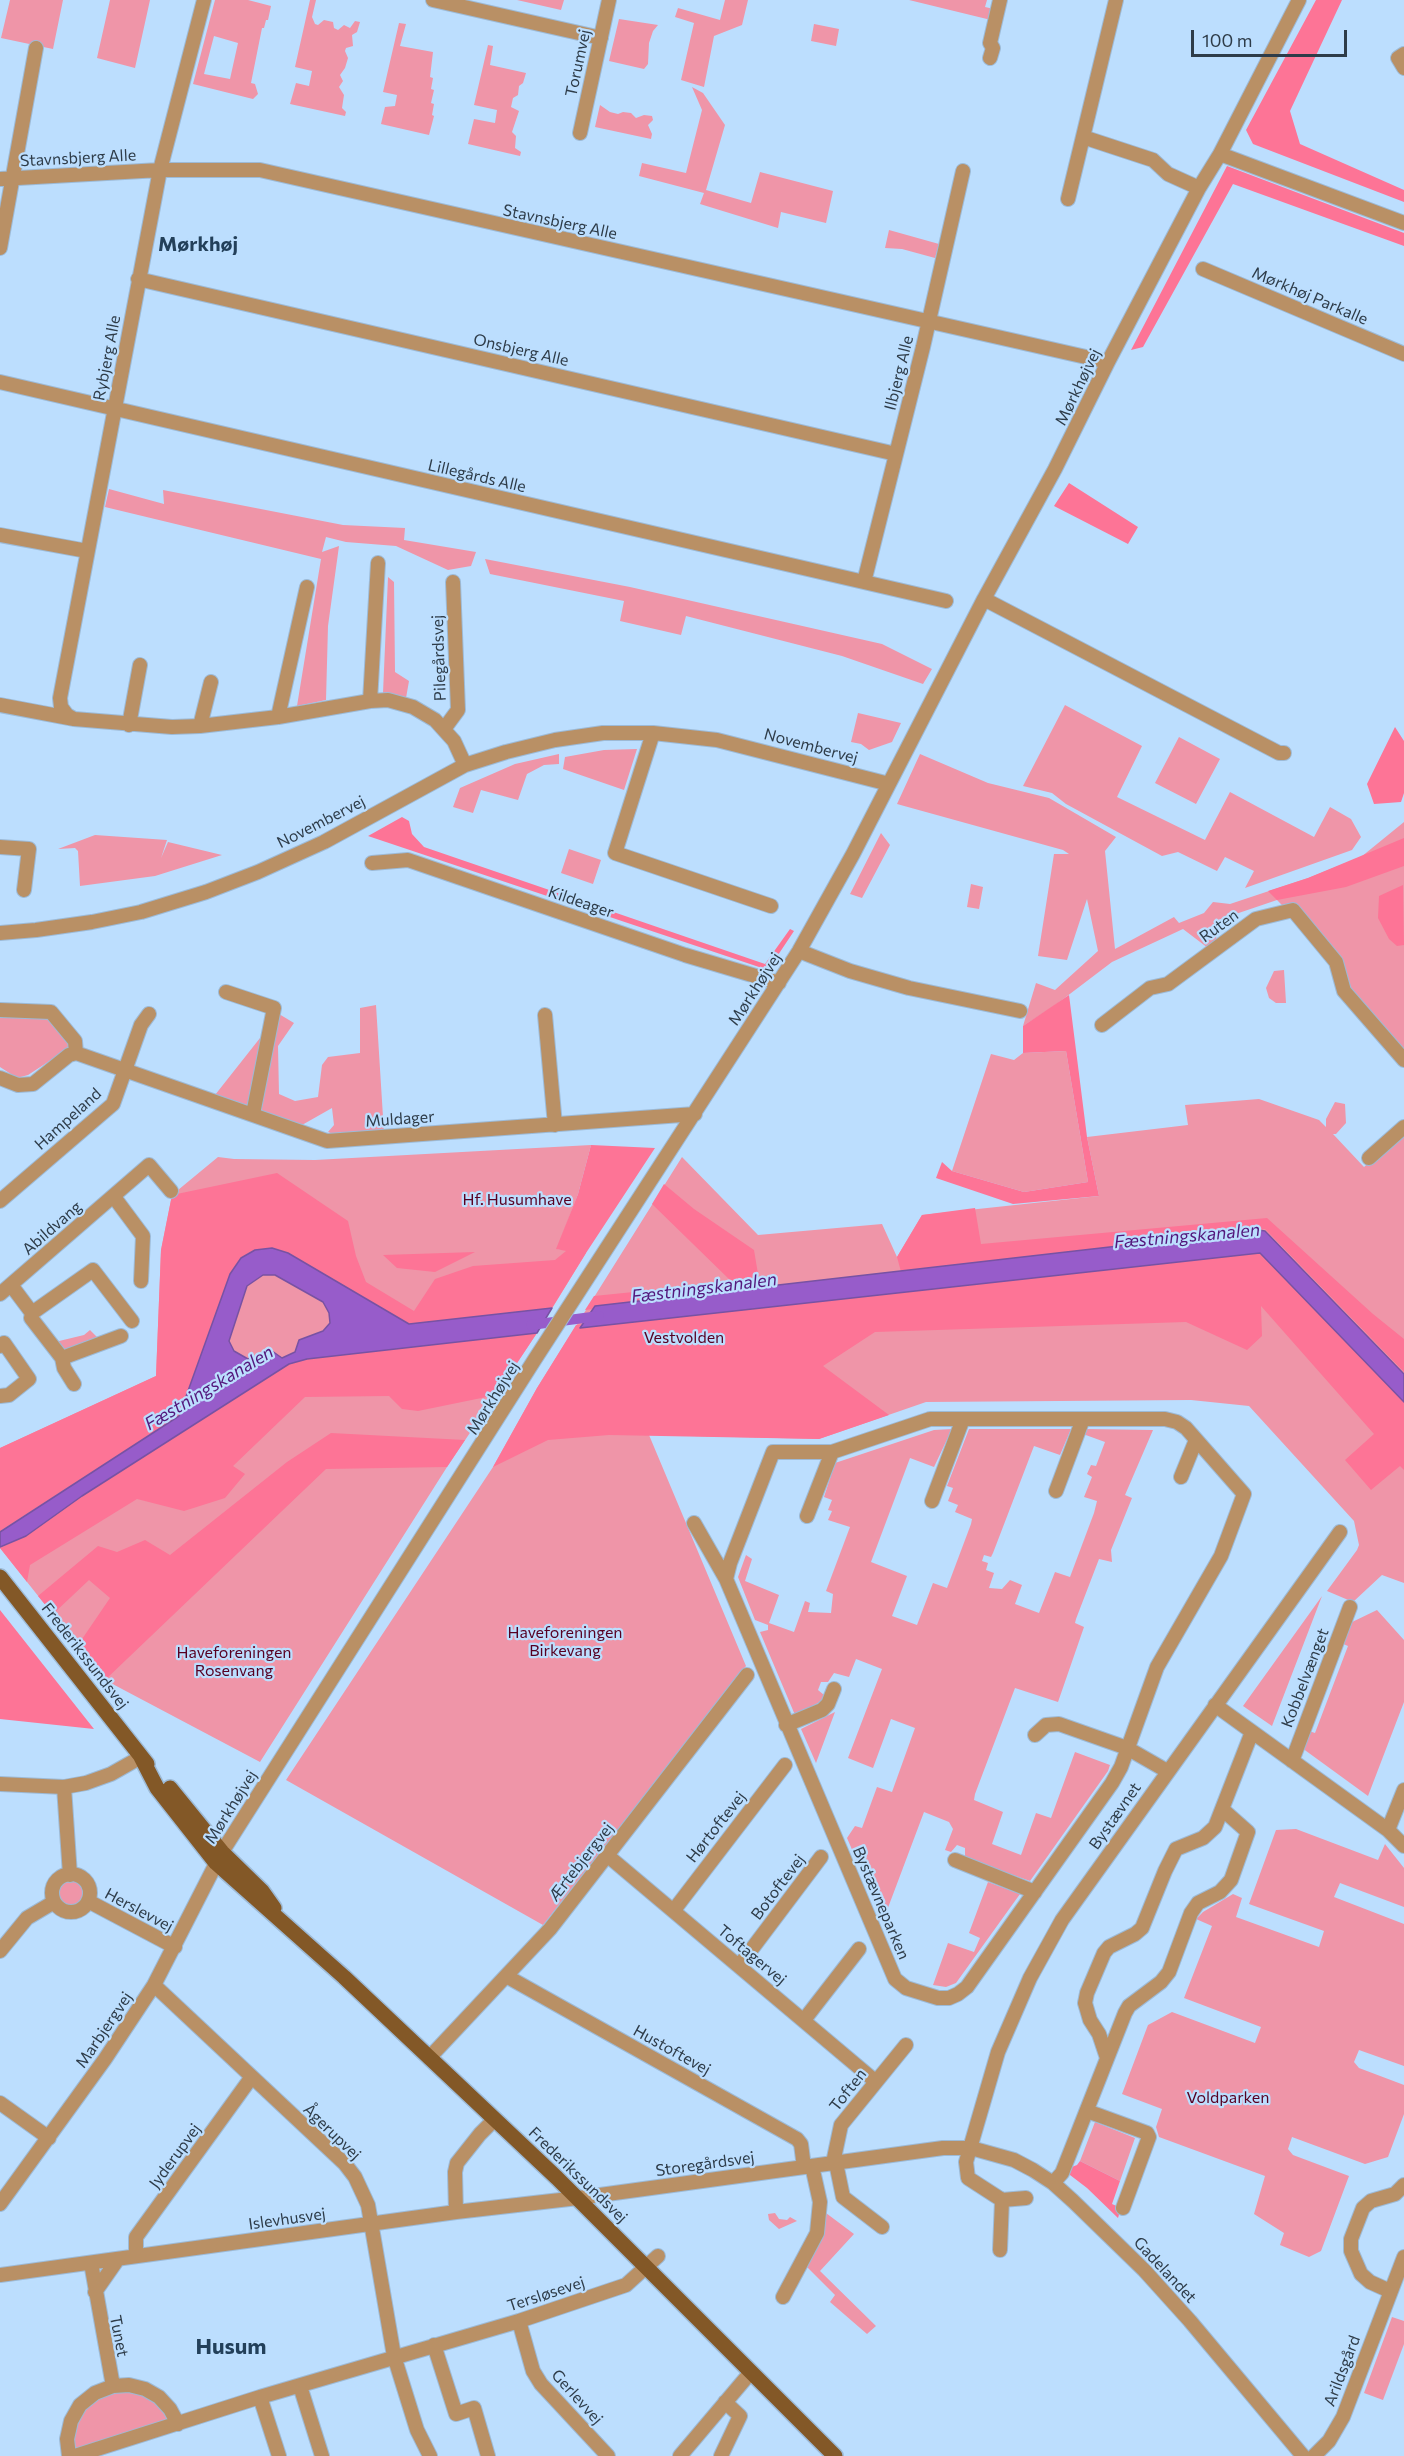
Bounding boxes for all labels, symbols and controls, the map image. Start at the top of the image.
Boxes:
scale bar [1194,18,1350,56]
street label: Torumvej [562,28,594,98]
text: 100 m [1202,29,1252,51]
street label: Stavnsbjerg Alle [19,145,137,171]
street label: Stavnsbjerg Alle [501,201,619,243]
district label: Mørkhøj [158,232,238,256]
street label: Mørkhøj Parkalle [1249,263,1371,329]
street label: Rybjerg Alle [89,314,125,402]
street label: Onsbjerg Alle [471,330,571,370]
street label: Ilbjerg Alle [880,334,918,412]
street label: Mørkhøjvej [1051,345,1105,429]
street label: Lillegårds Alle [426,455,528,497]
street label: Pilegårdsvej [428,614,450,702]
street label: Novembervej [762,724,860,768]
street label: Novembervej [274,792,368,852]
street label: Kildeager [546,882,616,922]
street label: Ruten [1196,905,1242,947]
street label: Mørkhøjvej [724,949,786,1029]
street label: Hampeland [31,1084,105,1154]
street label: Muldager [365,1107,435,1131]
park label: Hf. Husumhave [462,1190,572,1210]
street label: Abildvang [18,1197,86,1259]
water label: Fæstningskanalen [1113,1219,1261,1253]
water label: Fæstningskanalen [630,1268,778,1308]
park label: Vestvolden [644,1328,724,1348]
water label: Fæstningskanalen [141,1341,277,1435]
street label: Mørkhøjvej [463,1358,523,1438]
street label: Frederikssundsvej [37,1599,133,1713]
park label: Haveforeningen Birkevang [507,1623,623,1661]
street label: Kobbelvænget [1277,1626,1333,1730]
park label: Haveforeningen Rosenvang [176,1643,292,1681]
street label: Mørkhøjvej [201,1767,261,1847]
street label: Bystævnet [1085,1779,1145,1853]
street label: Hørtoftevej [682,1787,750,1867]
street label: Ærtebjergvej [544,1819,618,1905]
street label: Bystævneparken [849,1844,913,1962]
street label: Botoftevej [747,1850,809,1924]
street label: Herslevvej [101,1884,177,1936]
street label: Toftagervej [714,1921,790,1989]
street label: Marbjergvej [72,1988,136,2072]
street label: Hustoftevej [630,2021,714,2079]
street label: Toften [825,2065,871,2115]
park label: Voldparken [1187,2088,1269,2108]
street label: Ågerupvej [299,2100,365,2164]
street label: Jyderupvej [145,2120,205,2192]
street label: Frederikssundsvej [525,2123,631,2227]
street label: Storegårdsvej [654,2148,756,2180]
street label: Islevhusvej [247,2204,327,2234]
street label: Gadelandet [1130,2233,1200,2307]
street label: Tersløsevej [505,2272,587,2316]
street label: Tunet [106,2314,132,2358]
street label: Arildsgård [1320,2333,1364,2409]
district label: Husum [195,2334,267,2360]
street label: Gerlevvej [547,2365,607,2429]

